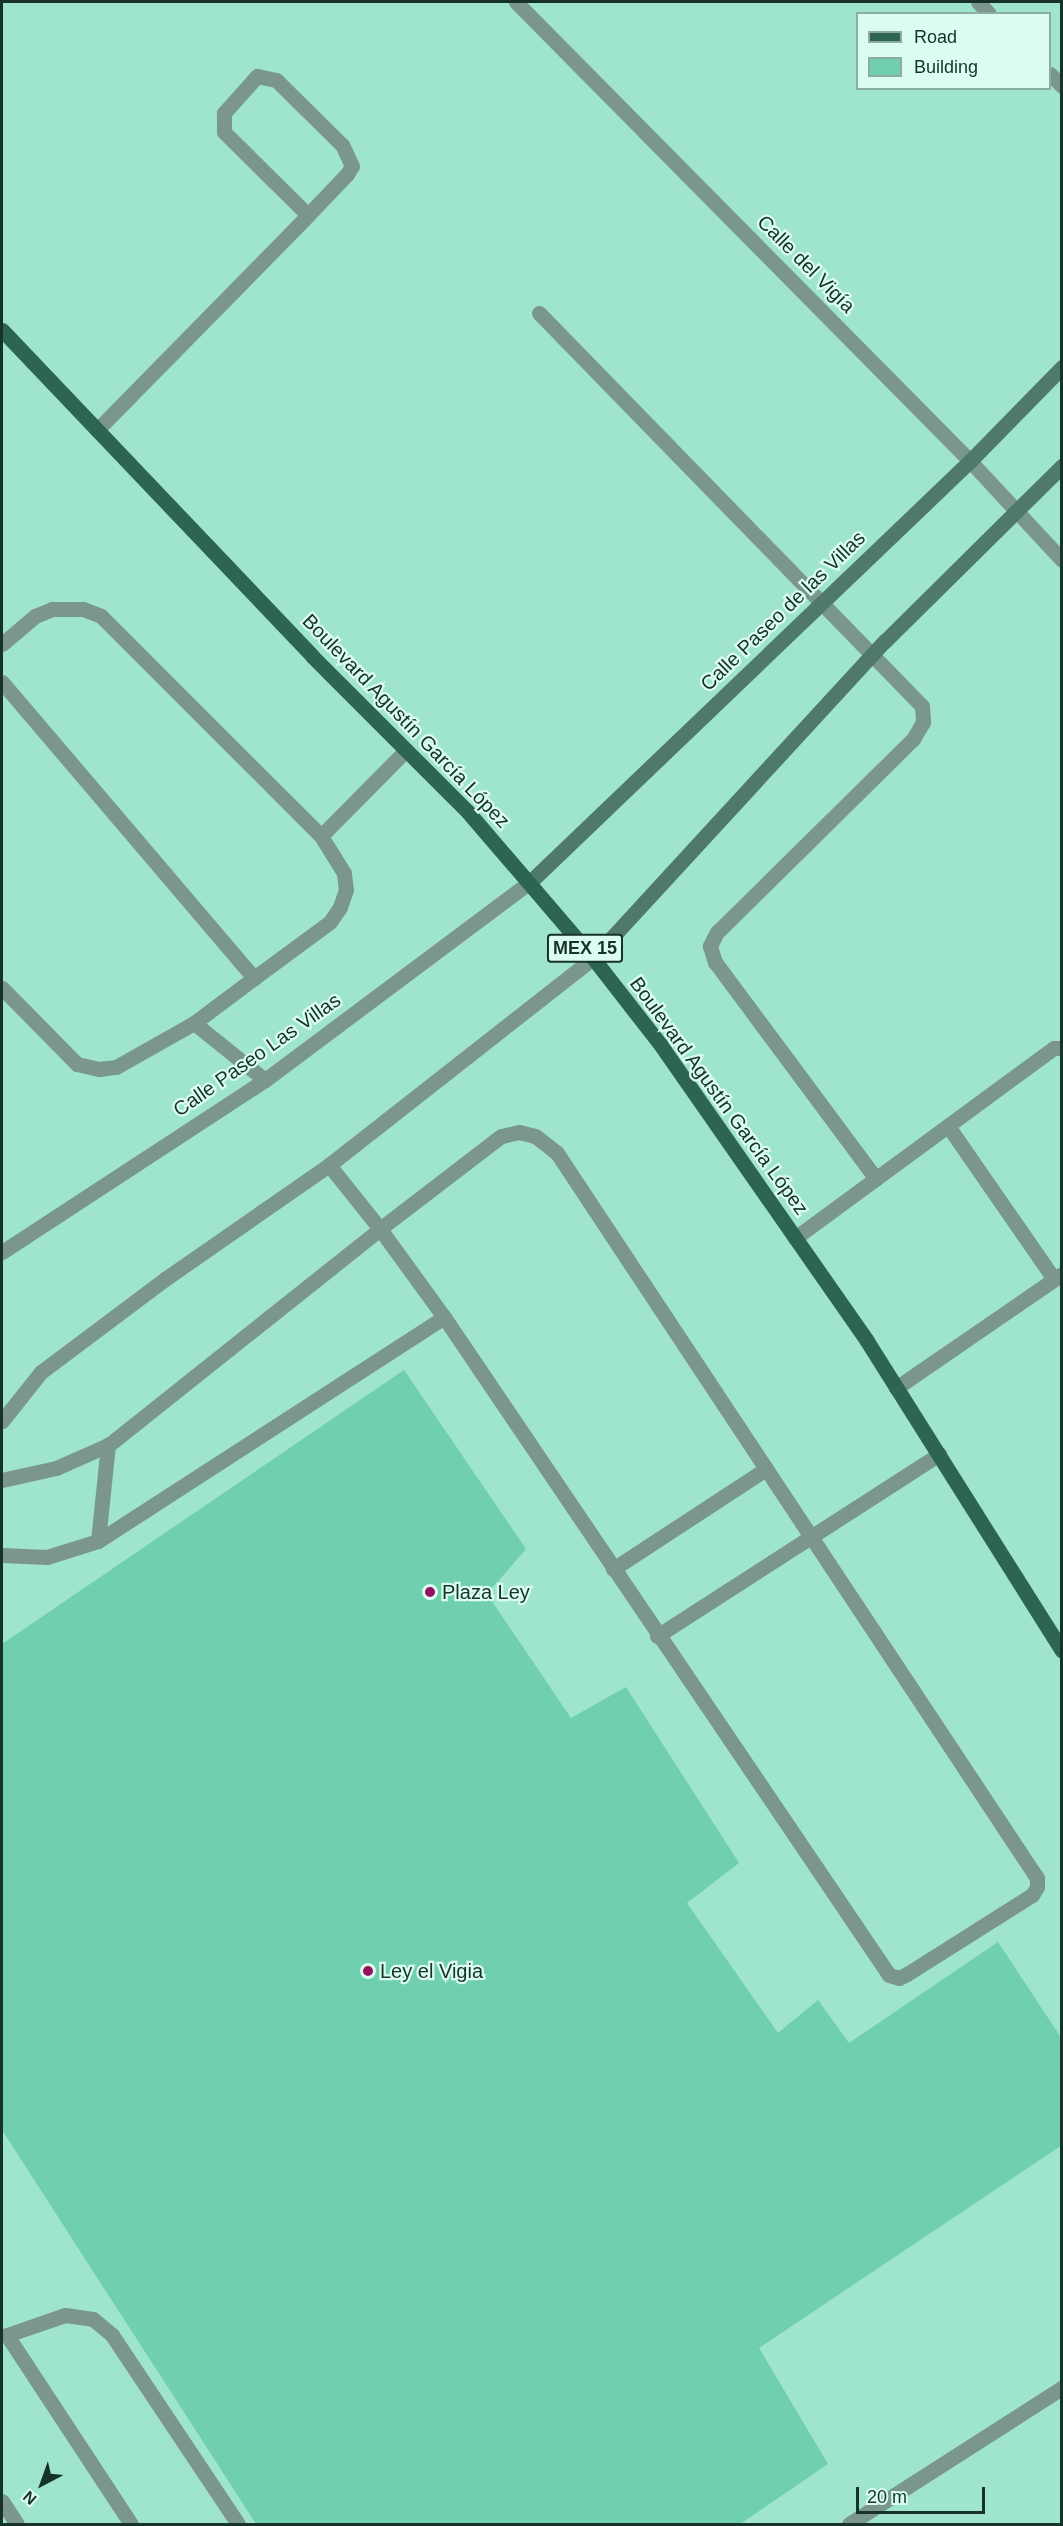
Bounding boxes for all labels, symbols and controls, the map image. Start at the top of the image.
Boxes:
legend [856,12,1051,90]
text: Road [914,27,957,47]
text: Building [914,57,978,77]
street label: Calle del Vigía [752,210,860,318]
street label: Calle Paseo de las Villas [696,526,870,696]
street label: Boulevard Agustín García López [297,609,515,833]
road number: MEX 15 [546,933,624,963]
street label: Boulevard Agustín García López [624,972,814,1220]
street label: Calle Paseo Las Villas [169,988,345,1122]
place label: Plaza Ley [442,1580,530,1604]
marker: Plaza Ley [423,1585,437,1599]
place label: Ley el Vigia [380,1959,483,1983]
marker: Ley el Vigia [361,1964,375,1978]
north arrow [12,2454,72,2514]
scale bar [859,2475,988,2513]
text: 20 m [867,2487,907,2507]
text: N [20,2488,40,2508]

